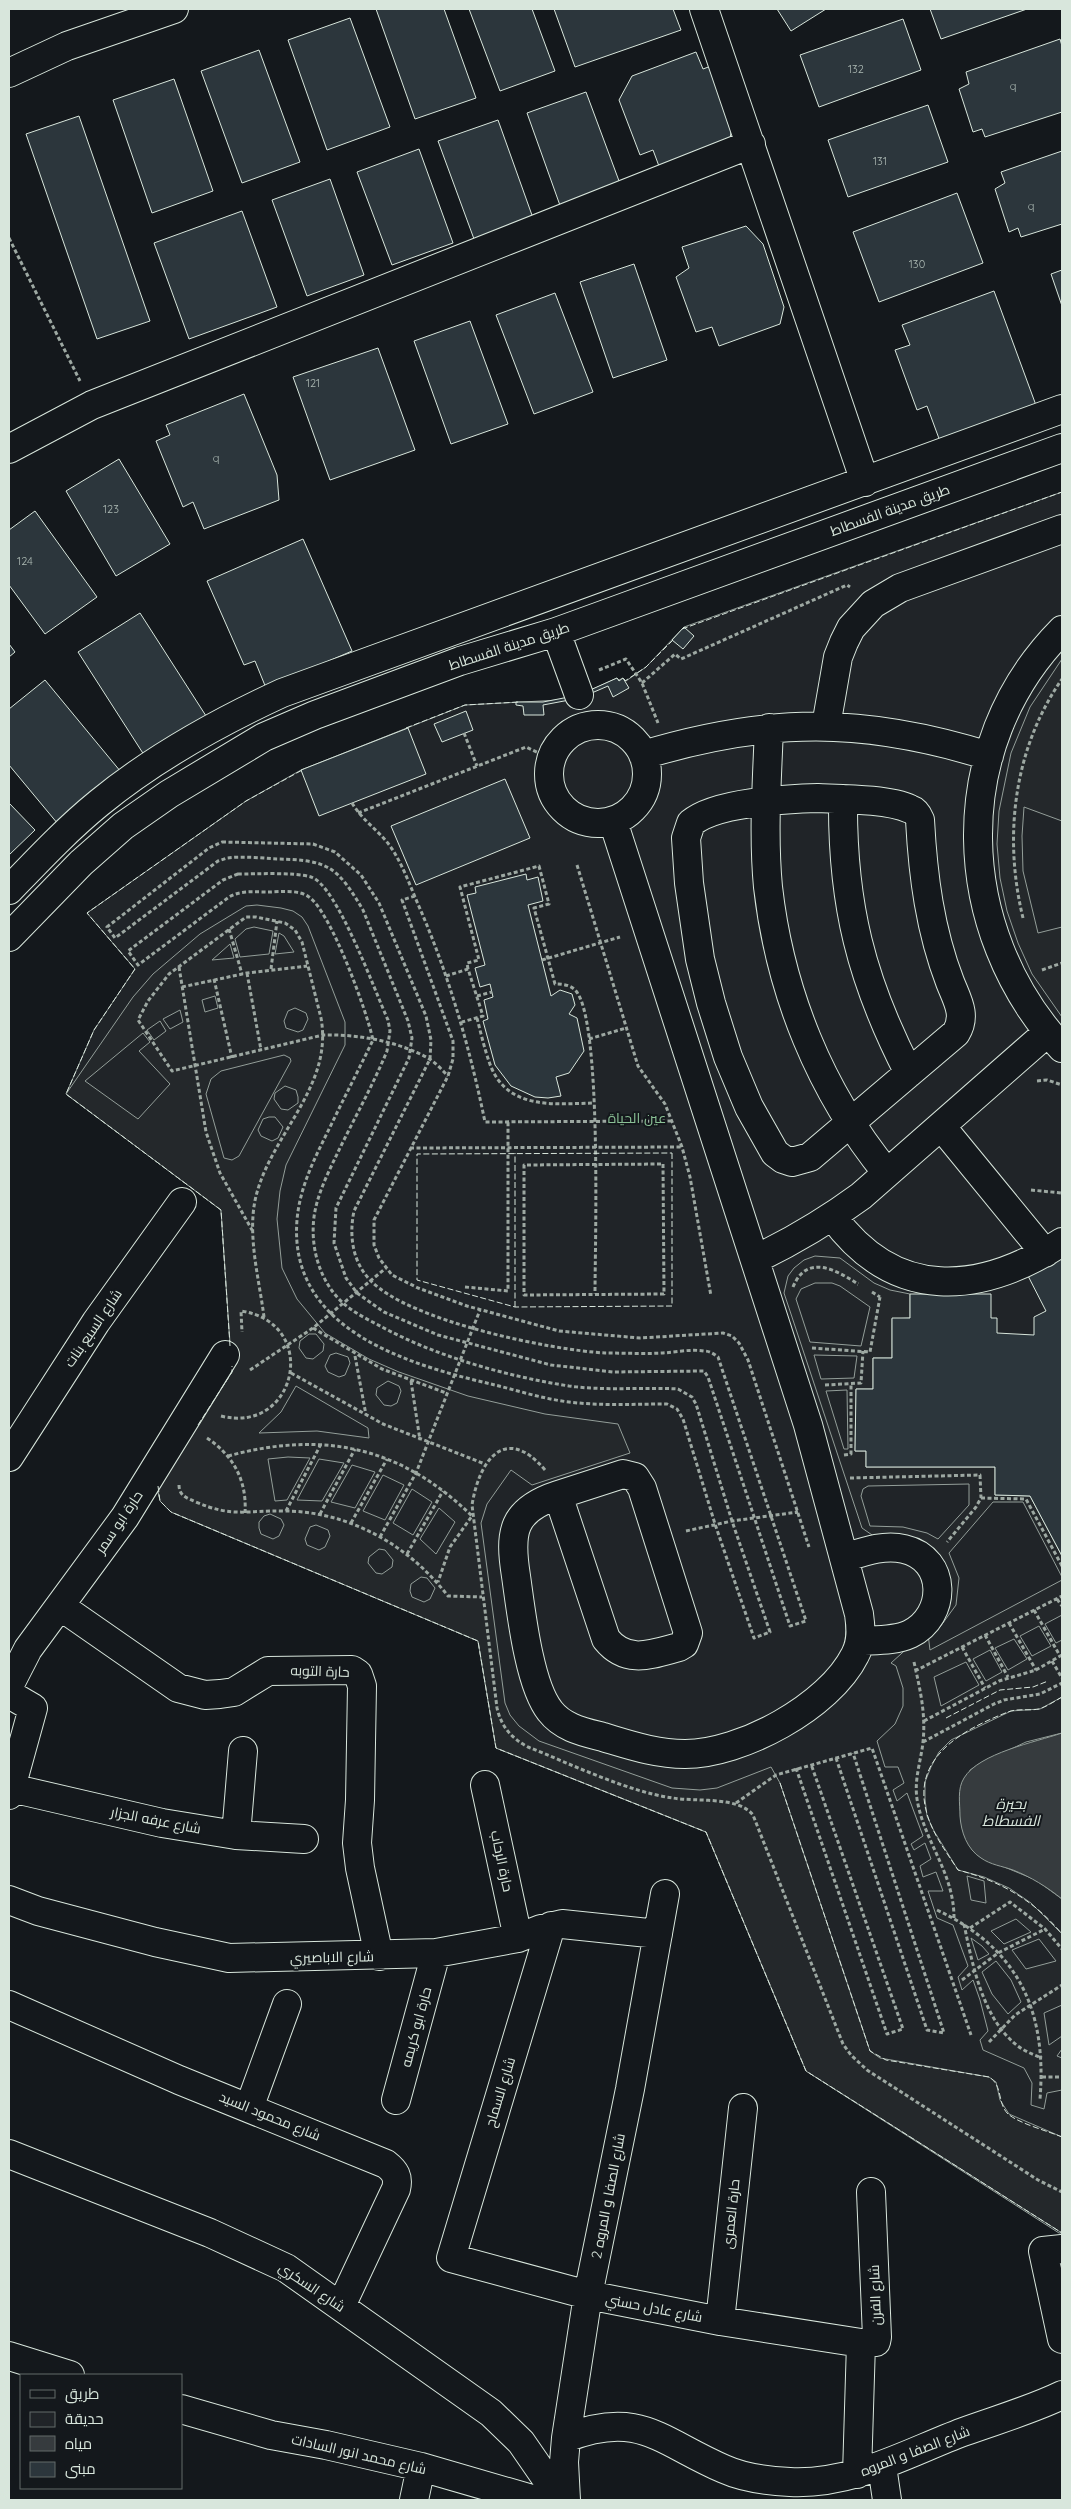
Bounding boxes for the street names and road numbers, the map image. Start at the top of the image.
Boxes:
street label: طريق مدينة الفسطاط [828,480,952,540]
street label: طريق مدينة الفسطاط [446,618,572,674]
street label: شارع السبع بنات [60,1285,126,1371]
street label: حارة ابو سمر [91,1487,147,1558]
street label: حارة التوبه [290,1661,350,1681]
street label: شارع عرفه الجزار [108,1802,203,1838]
street label: حارة الرحاب [487,1829,517,1893]
street label: شارع الاباصيري [290,1947,374,1970]
street label: حارة ابو كريمه [397,1985,435,2069]
street label: شارع السماح [481,2055,519,2129]
street label: شارع محمود السيد [217,2087,323,2145]
street label: شارع الصفا و المروه 2 [587,2132,629,2260]
street label: حارة العمرى [718,2178,744,2250]
street label: شارع السكري [274,2258,349,2318]
street label: شارع الفرن [865,2264,885,2326]
street label: شارع عادل حسني [603,2290,704,2329]
street label: شارع الصفا و المروه [858,2422,972,2480]
street label: شارع محمد انور السادات [290,2430,428,2478]

